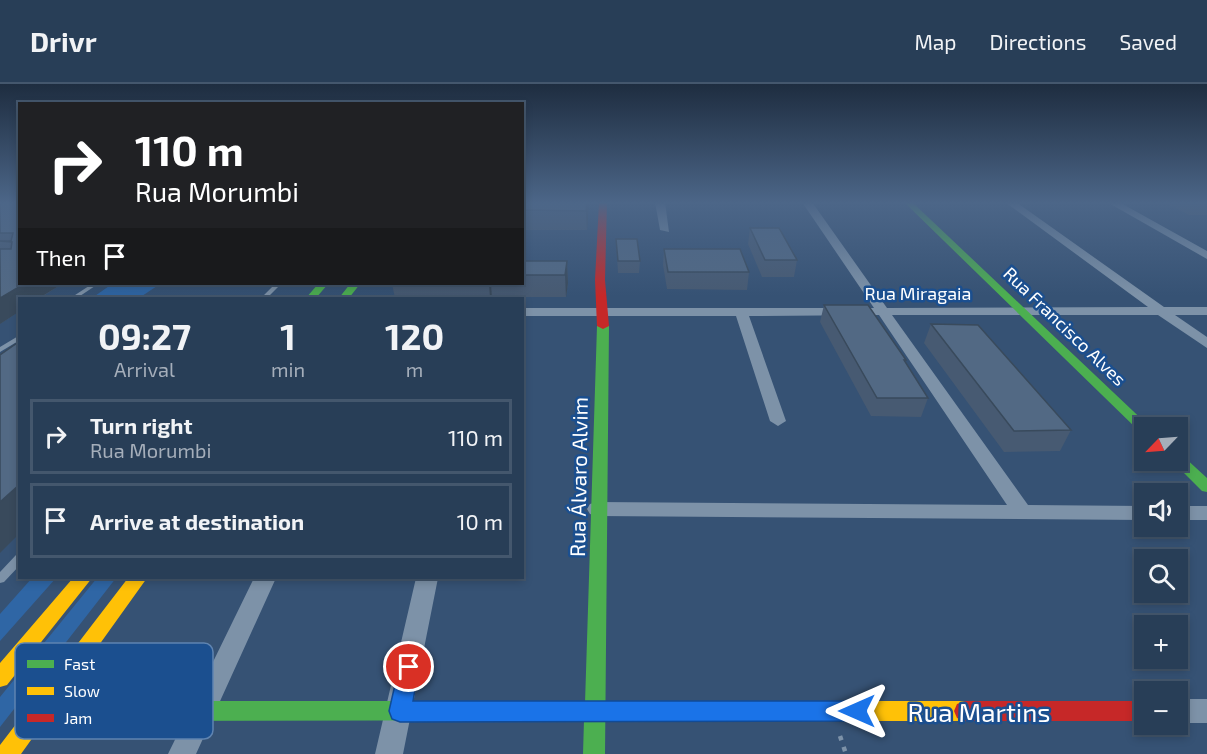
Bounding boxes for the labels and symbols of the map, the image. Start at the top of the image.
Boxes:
street label: Rua Francisco Alves [999,262,1131,390]
street label: Rua Miragaia [865,282,971,304]
street label: Rua Álvaro Alvim [564,397,592,557]
north arrow [1134,417,1188,471]
pin [383,641,434,692]
legend [15,643,213,739]
text: Fast [64,654,95,673]
position arrow [825,679,889,743]
text: Slow [64,681,100,700]
street label: Rua Martins [907,696,1051,727]
text: Jam [64,708,92,727]

